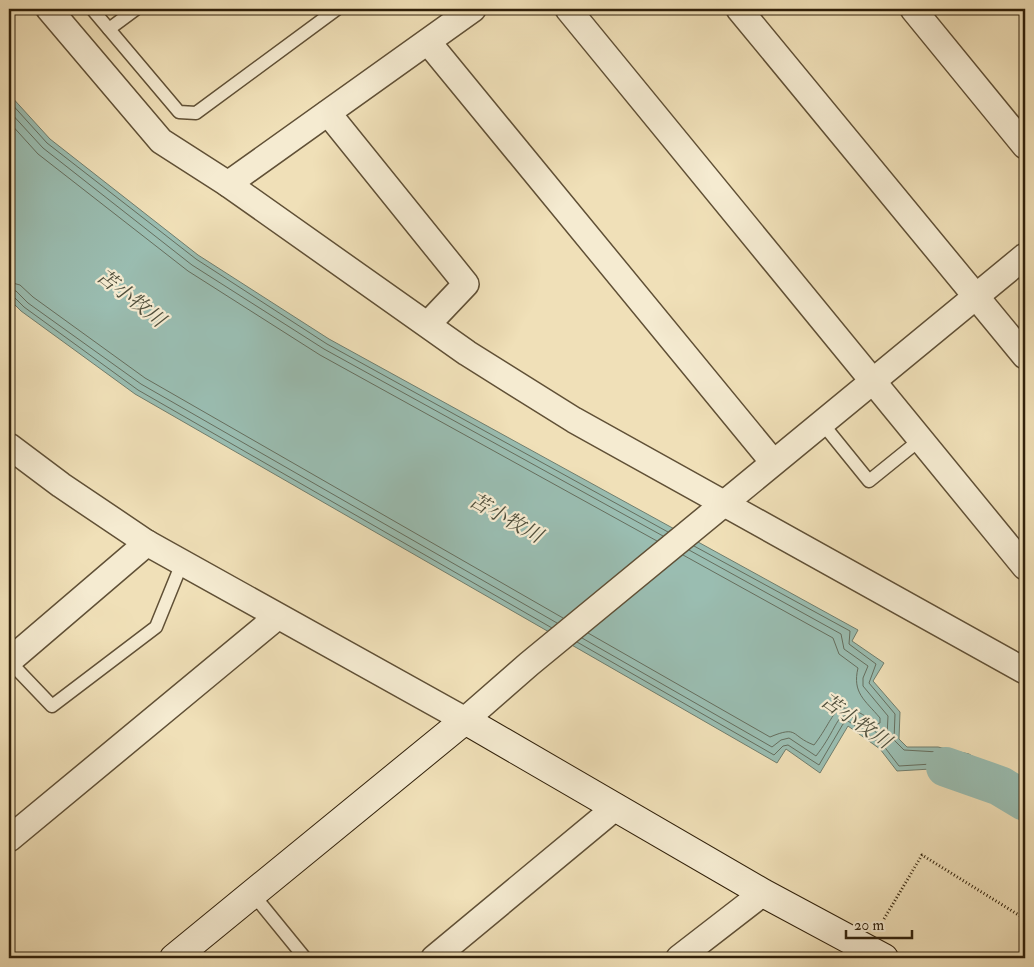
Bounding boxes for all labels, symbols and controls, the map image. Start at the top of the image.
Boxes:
water label: 苫小牧川 [92,264,172,334]
water label: 苫小牧川 [465,488,549,549]
water label: 苫小牧川 [816,688,898,755]
scale bar [846,907,913,939]
text: 20 m [854,916,884,935]

